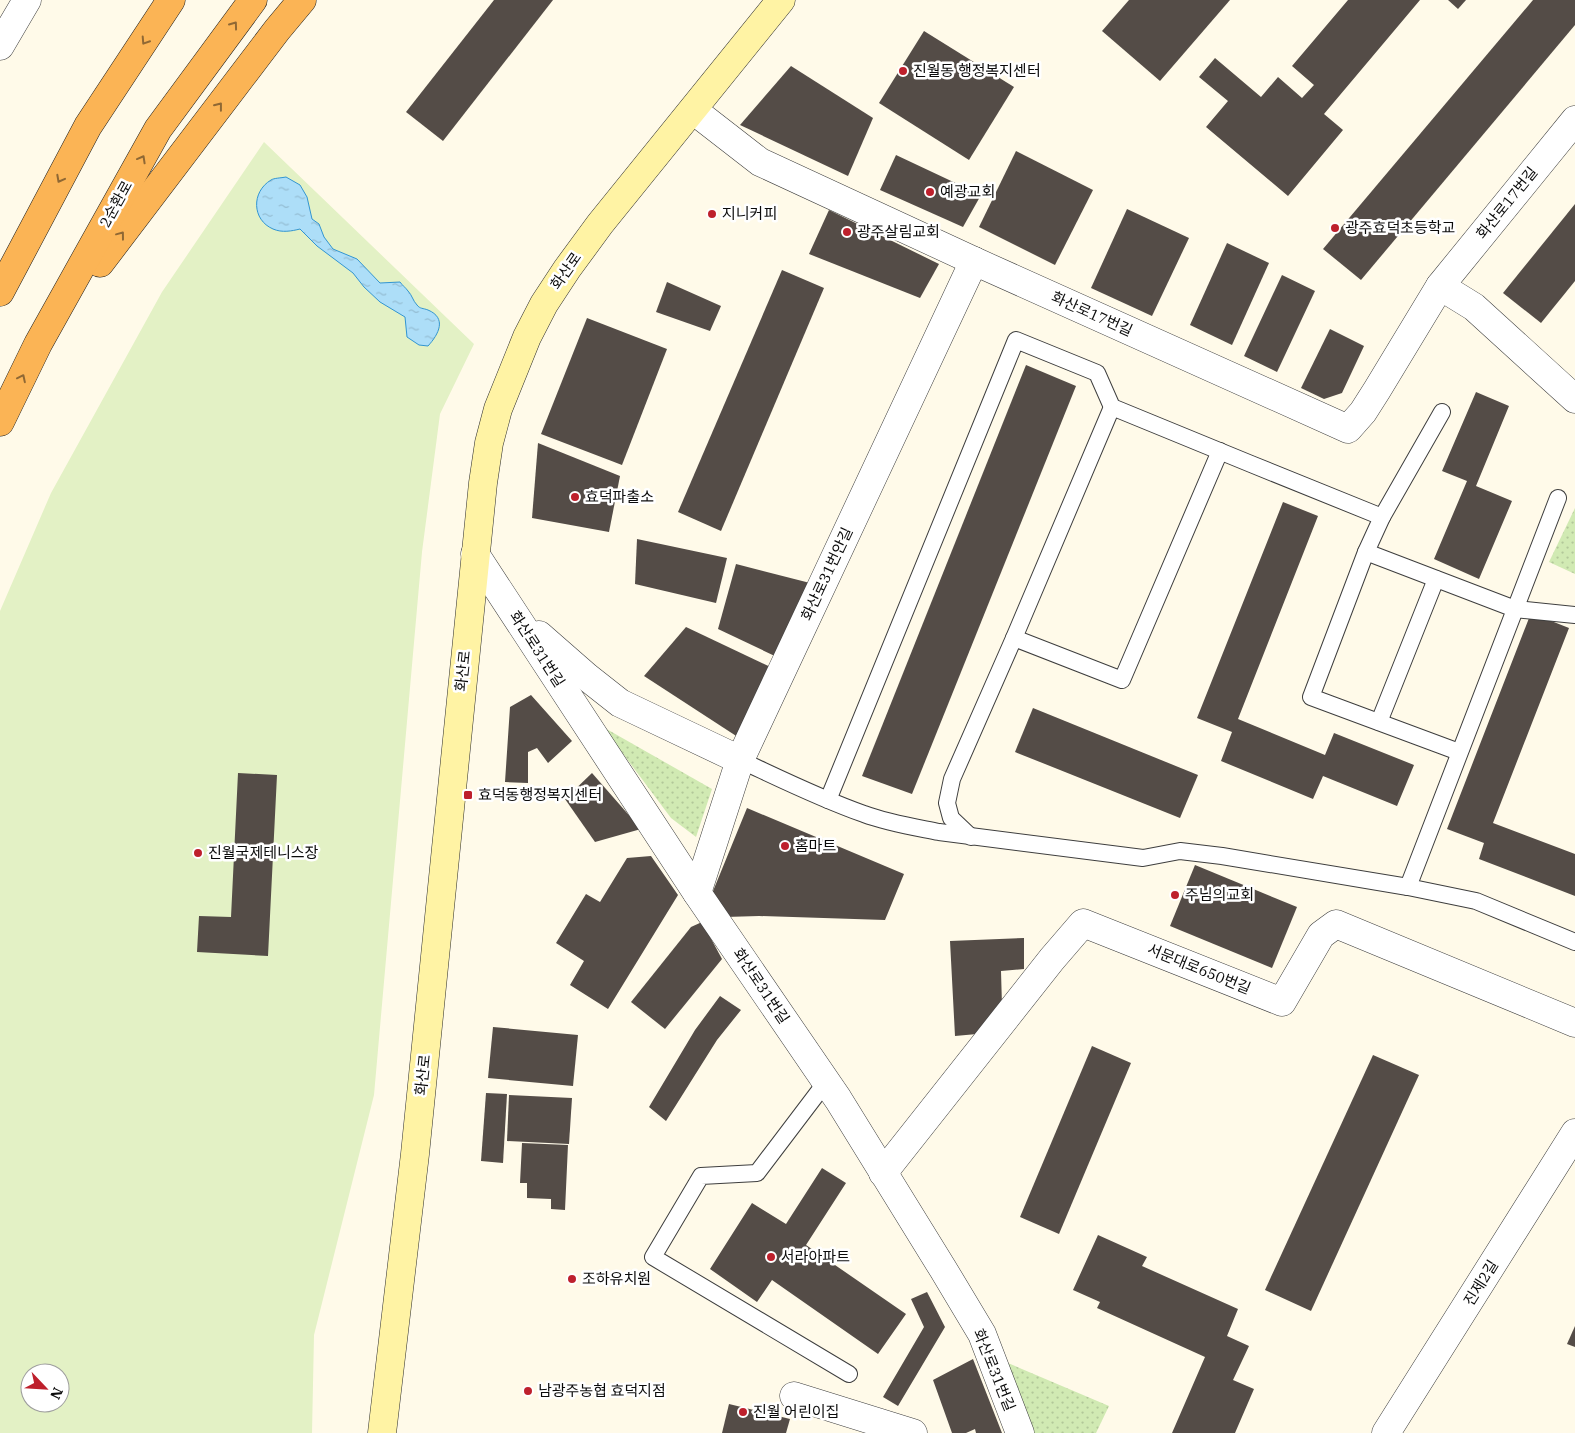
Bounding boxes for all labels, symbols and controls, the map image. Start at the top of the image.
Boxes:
one-way arrow [229,22,237,31]
one-way arrow [141,35,151,44]
place label: 진월동 행정복지센터 [913,61,1041,80]
marker: 진월동 행정복지센터 [897,65,909,77]
one-way arrow [213,102,222,112]
one-way arrow [135,155,145,164]
street label: 화산로17번길 [1472,163,1541,242]
one-way arrow [56,174,66,183]
street label: 2순환로 [95,177,136,230]
place label: 예광교회 [940,182,995,201]
marker: 예광교회 [924,186,936,198]
place label: 지니커피 [722,204,777,223]
marker: 지니커피 [706,208,718,220]
place label: 광주효덕초등학교 [1345,218,1455,237]
place label: 광주살림교회 [857,222,940,241]
marker: 광주효덕초등학교 [1329,222,1341,234]
marker: 광주살림교회 [841,226,853,238]
one-way arrow [115,232,123,241]
street label: 화산로 [546,248,585,293]
street label: 화산로17번길 [1049,287,1136,340]
one-way arrow [15,374,26,383]
place label: 효덕파출소 [585,487,654,506]
marker: 효덕파출소 [569,491,581,503]
street label: 화산로31번안길 [797,524,856,623]
street label: 화산로31번길 [506,607,569,690]
street label: 화산로 [451,649,474,693]
place label: 효덕동행정복지센터 [478,785,602,804]
marker: 효덕동행정복지센터 [462,789,474,801]
place label: 홈마트 [795,836,837,855]
marker: 홈마트 [779,840,791,852]
place label: 진월국제테니스장 [208,843,319,862]
marker: 진월국제테니스장 [192,847,204,859]
place label: 주님의교회 [1185,885,1254,904]
marker: 주님의교회 [1169,889,1181,901]
street label: 서문대로650번길 [1145,939,1254,998]
street label: 화산로31번길 [729,944,794,1027]
street label: 화산로 [411,1053,434,1097]
place label: 서라아파트 [781,1247,850,1266]
marker: 서라아파트 [765,1251,777,1263]
street label: 진제2길 [1459,1256,1502,1309]
place label: 조하유치원 [582,1269,651,1288]
marker: 조하유치원 [566,1273,578,1285]
street label: 화산로31번길 [969,1326,1020,1414]
north arrow [20,1363,70,1413]
place label: 남광주농협 효덕지점 [538,1381,666,1400]
text: N [46,1385,67,1402]
marker: 남광주농협 효덕지점 [522,1385,534,1397]
place label: 진월 어린이집 [753,1402,839,1421]
marker: 진월 어린이집 [737,1406,749,1418]

